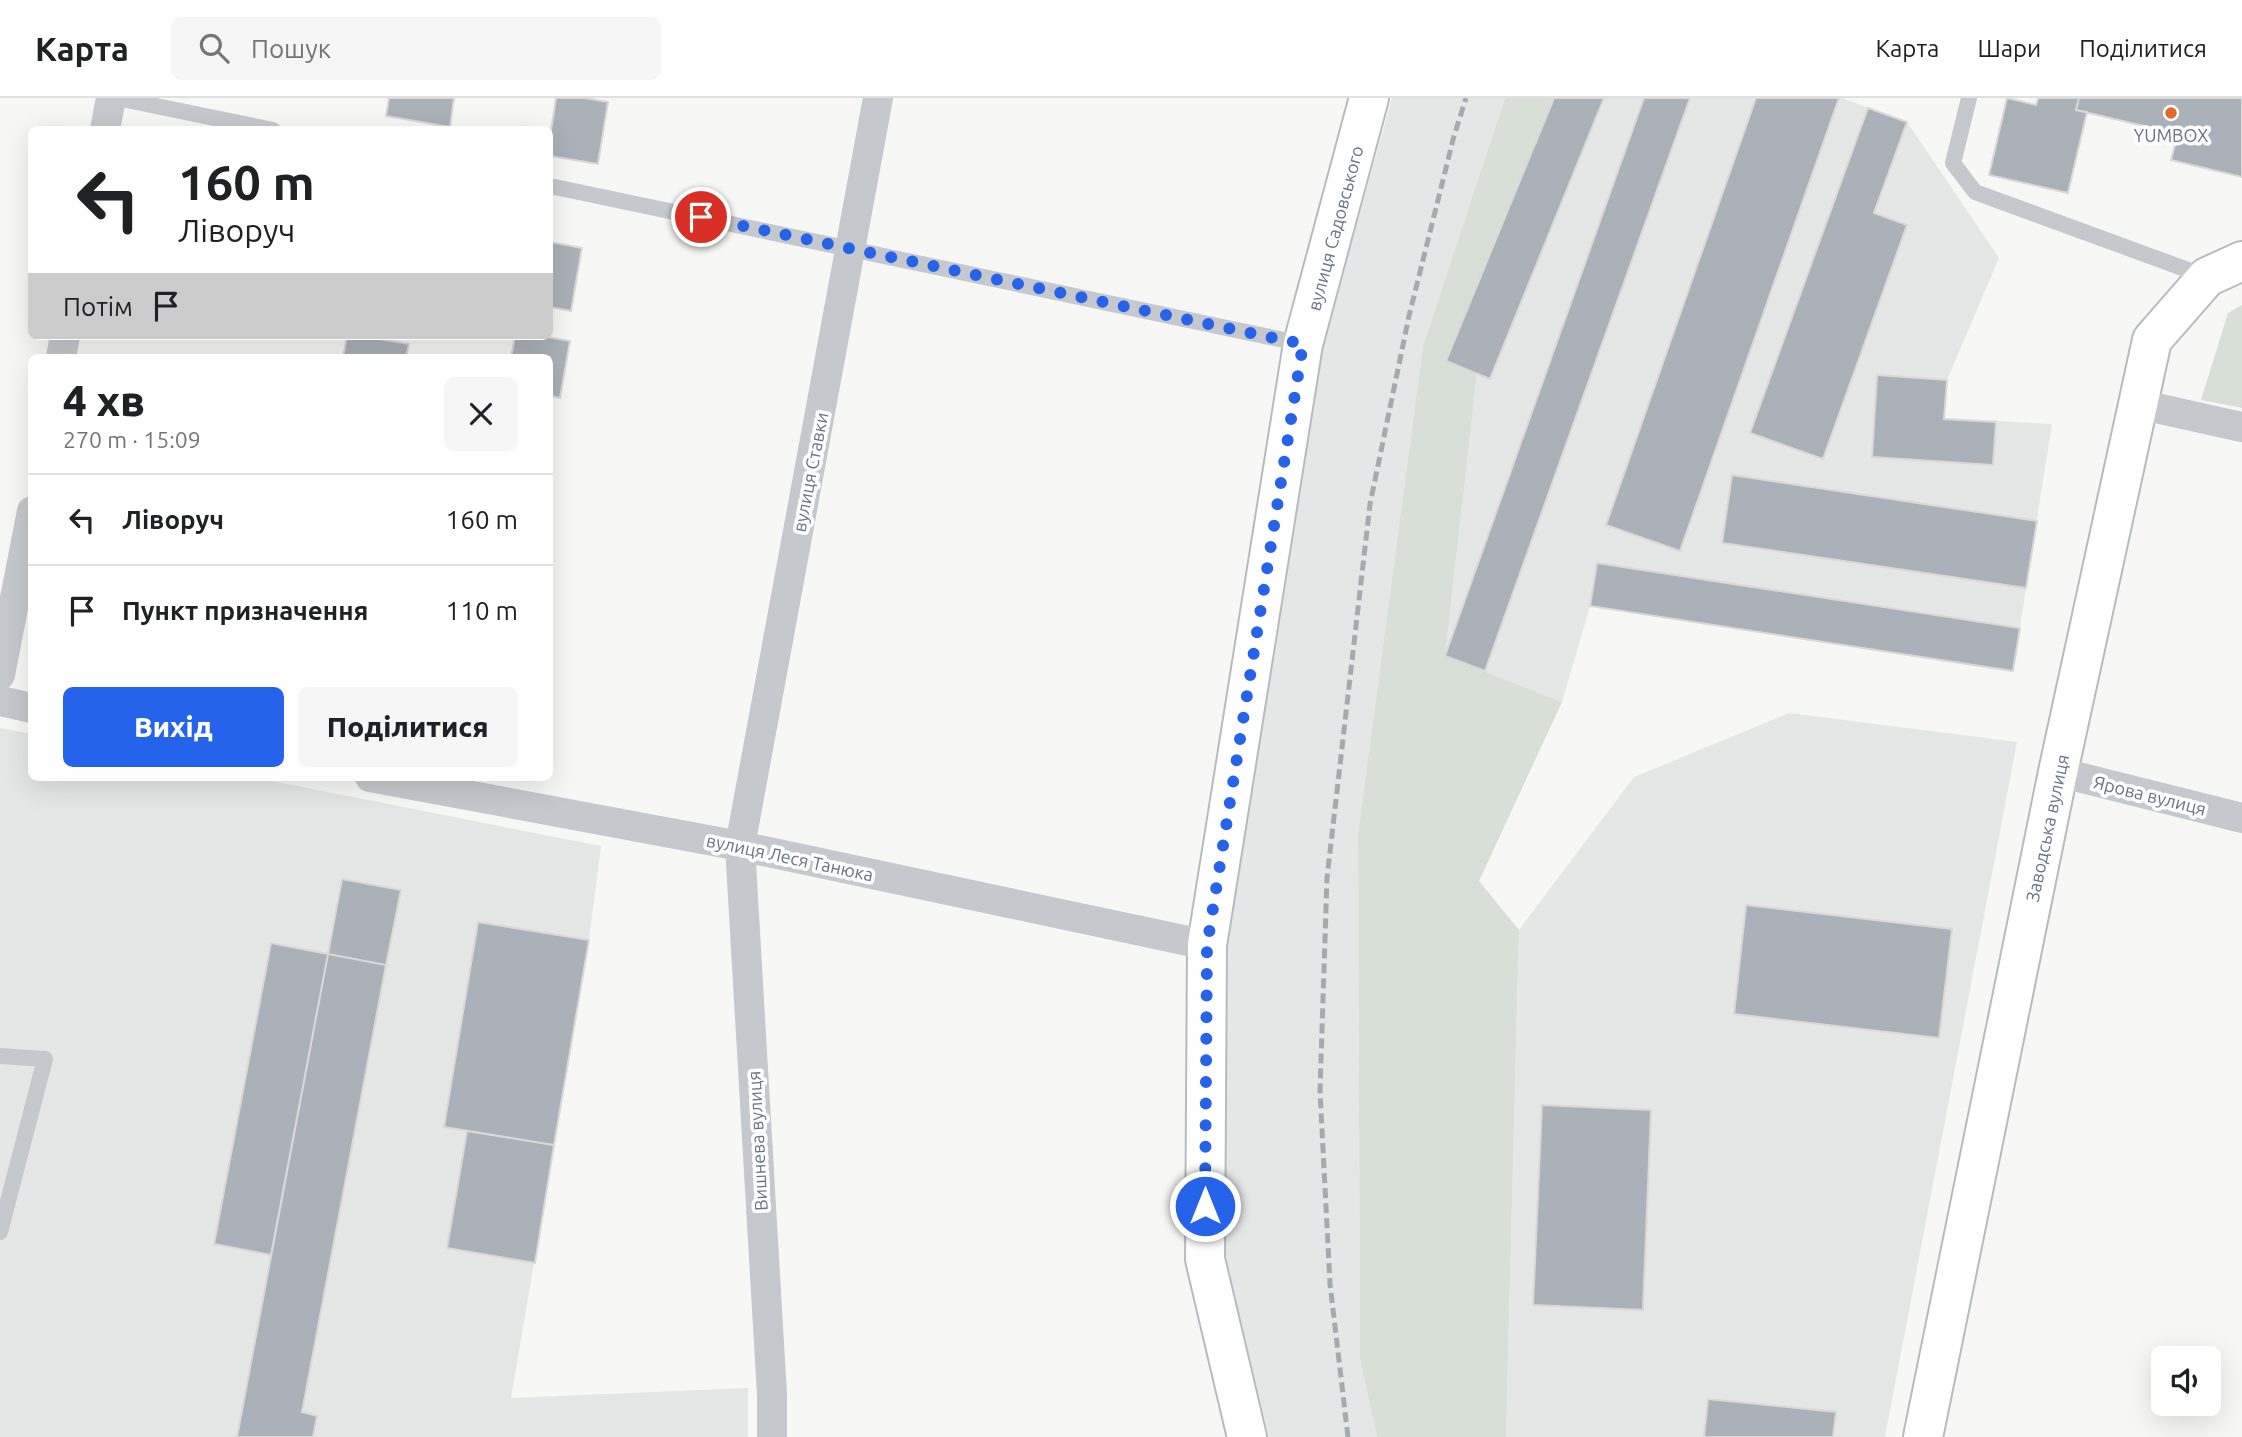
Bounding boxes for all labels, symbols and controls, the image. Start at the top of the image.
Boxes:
search box [171,17,661,80]
icon: search [195,29,233,67]
text: Карта [35,30,129,67]
text: Пошук [251,34,331,63]
text: Карта [1875,35,1939,62]
text: Шари [1977,35,2041,62]
text: Поділитися [2079,35,2207,62]
marker: YUMBOX [2163,105,2179,121]
place label: YUMBOX [2134,125,2208,145]
street label: вулиця Садовського [1303,143,1367,313]
icon: left [63,154,154,245]
text: 160 m [178,154,315,209]
pin [671,187,731,247]
icon: arrive [682,198,720,236]
text: Ліворуч [178,212,295,248]
icon: arrive [147,287,185,325]
text: Потім [63,292,133,321]
text: 4 хв [63,377,145,424]
button: close [444,377,518,451]
street label: вулиця Ставки [789,410,831,534]
text: 270 m · 15:09 [63,427,201,452]
icon: left [63,501,101,539]
text: Ліворуч [122,505,224,534]
text: 160 m [446,505,518,534]
icon: arrive [63,592,101,630]
text: Пункт призначення [122,596,368,625]
text: 110 m [446,596,518,625]
button: Вихід [63,687,284,767]
button: Поділитися [298,687,518,767]
street label: Заводська вулиця [2022,752,2072,904]
street label: Ярова вулиця [2092,771,2208,819]
street label: вулиця Леся Танюка [705,830,875,884]
street label: Вишнева вулиця [743,1071,771,1211]
position arrow [1168,1169,1242,1243]
map controls [2151,1346,2221,1416]
button: sound [2151,1346,2221,1416]

